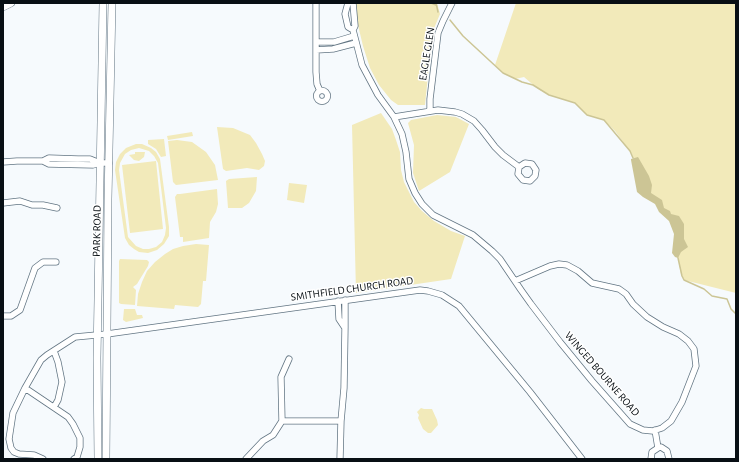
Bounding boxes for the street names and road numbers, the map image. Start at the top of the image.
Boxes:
street label: EAGLE GLEN [416,26,438,82]
street label: PARK ROAD [90,205,104,257]
street label: SMITHFIELD CHURCH ROAD [290,274,414,304]
street label: WINGED BOURNE ROAD [562,329,642,419]

